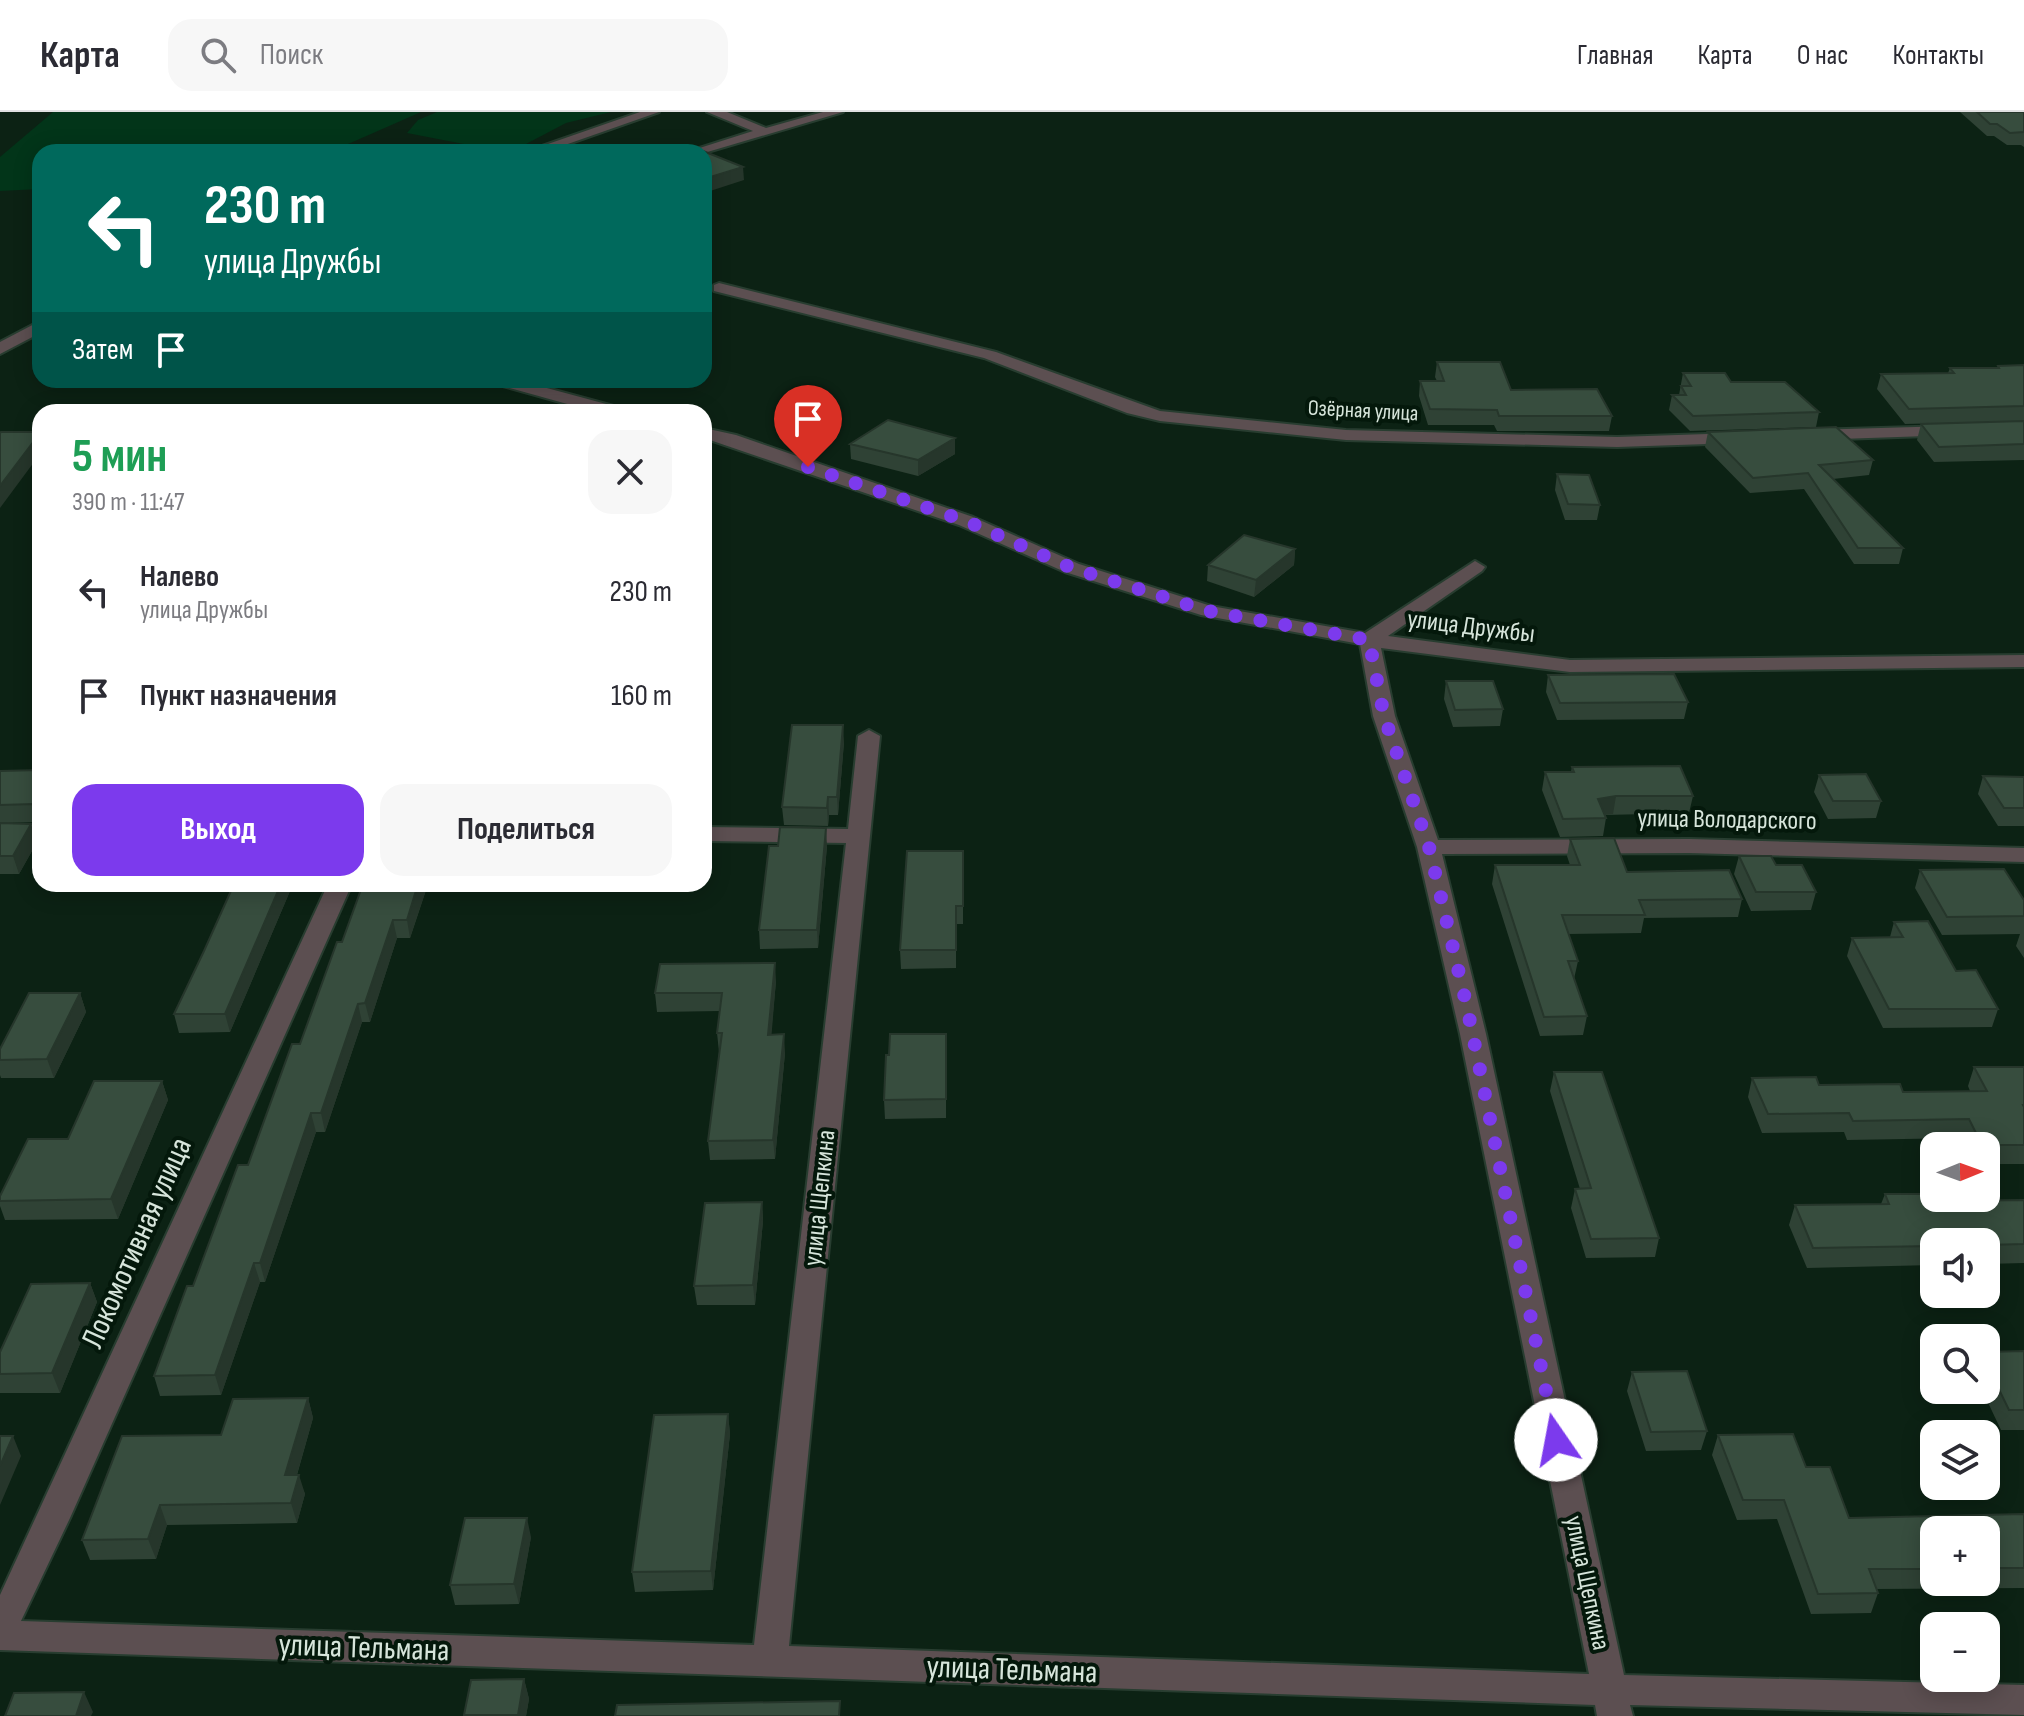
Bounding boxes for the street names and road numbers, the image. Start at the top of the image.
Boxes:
street label: Озёрная улица [1307,395,1419,427]
street label: улица Дружбы [1406,604,1536,650]
street label: улица Володарского [1637,803,1817,837]
street label: улица Щепкина [797,1128,843,1268]
street label: Локомотивная улица [73,1132,201,1354]
street label: улица Щепкина [1558,1513,1616,1653]
street label: улица Тельмана [278,1626,450,1670]
street label: улица Тельмана [926,1648,1098,1692]

